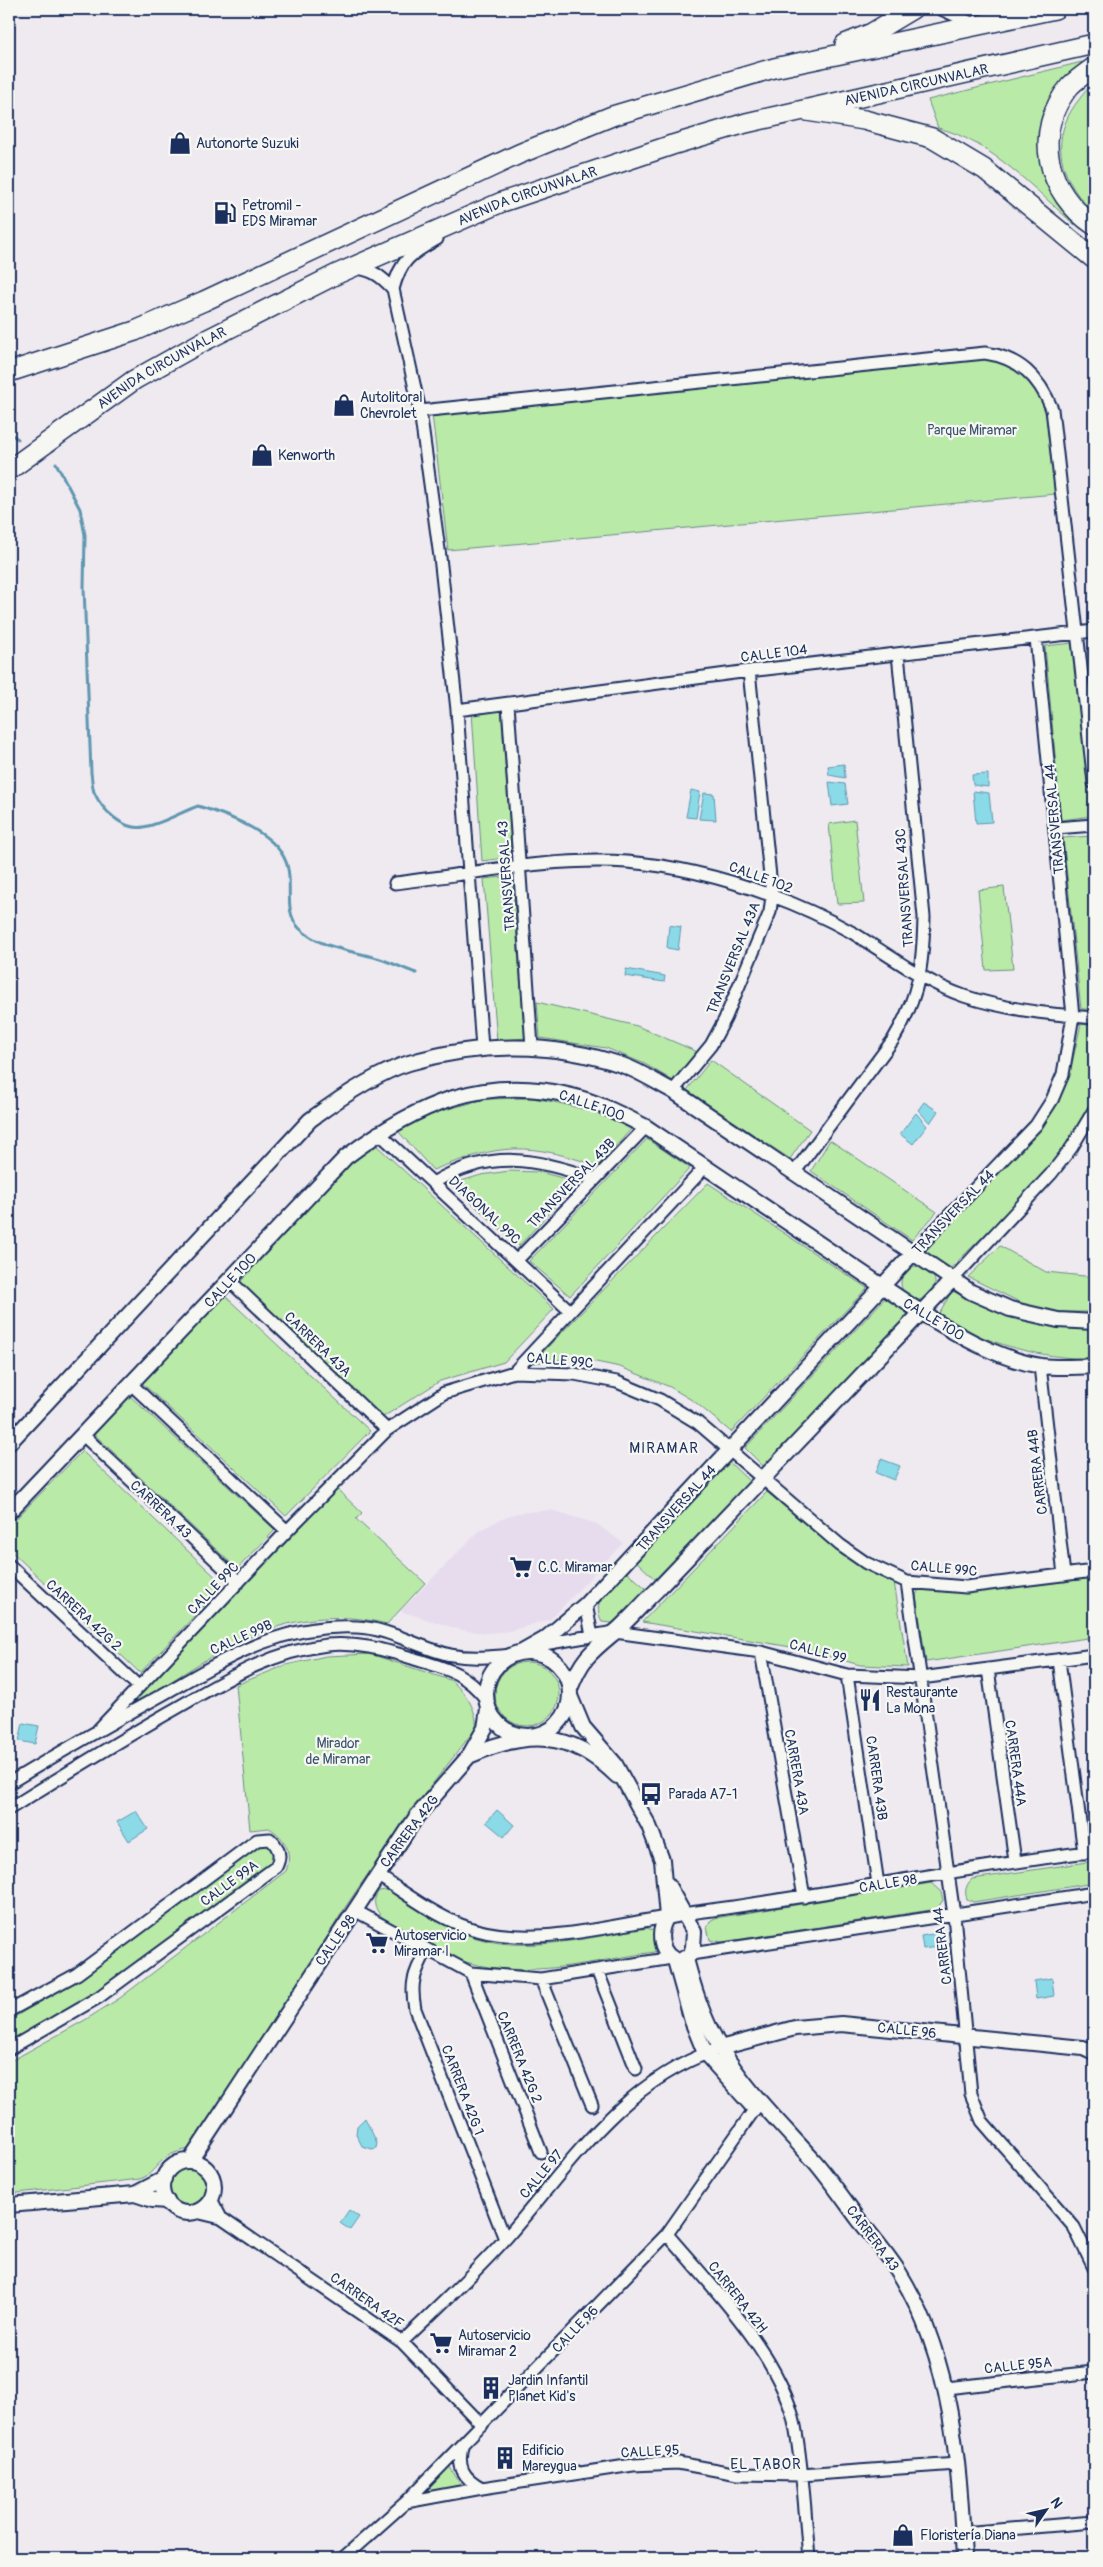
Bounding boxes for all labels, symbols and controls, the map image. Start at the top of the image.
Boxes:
street label: AVENIDA CIRCUNVALAR [843,60,990,109]
shop icon: Autonorte Suzuki [167,130,193,156]
place label: Autonorte Suzuki [196,135,299,152]
street label: AVENIDA CIRCUNVALAR [455,163,599,229]
place label: Petromil - EDS Miramar [242,197,317,230]
fuel station icon: Petromil - EDS Miramar [212,200,238,226]
street label: AVENIDA CIRCUNVALAR [94,323,229,413]
place label: Autolitoral Chevrolet [360,389,423,422]
shop icon: Autolitoral Chevrolet [331,392,357,418]
park label: Parque Miramar [927,422,1017,439]
shop icon: Kenworth [249,442,275,468]
place label: Kenworth [278,447,335,464]
street label: CALLE 104 [740,641,808,666]
street label: TRANSVERSAL 44 [1041,763,1068,875]
street label: TRANSVERSAL 43 [494,820,519,932]
street label: TRANSVERSAL 43C [892,828,917,948]
street label: CALLE 102 [727,858,795,897]
street label: TRANSVERSAL 43A [703,900,764,1017]
street label: CALLE 100 [557,1086,627,1125]
street label: TRANSVERSAL 43B [524,1135,619,1232]
street label: TRANSVERSAL 44 [909,1167,998,1258]
street label: DIAGONAL 99C [445,1173,525,1248]
street label: CALLE 100 [201,1250,260,1311]
street label: CALLE 100 [900,1295,967,1344]
street label: CARRERA 43A [281,1308,355,1381]
street label: CALLE 99C [526,1349,594,1372]
street label: CARRERA 44B [1024,1428,1051,1515]
district label: MIRAMAR [629,1439,699,1458]
street label: TRANSVERSAL 44 [633,1461,720,1555]
street label: CARRERA 43 [127,1477,195,1542]
supermarket icon: C.C. Miramar [508,1554,534,1580]
street label: CALLE 99C [910,1557,978,1580]
street label: CALLE 99C [184,1558,243,1618]
place label: C.C. Miramar [538,1559,612,1576]
street label: CARRERA 42G 2 [42,1576,125,1655]
street label: CALLE 99B [208,1616,275,1659]
street label: CALLE 99 [788,1636,848,1667]
place label: Restaurante La Mona [886,1684,958,1717]
restaurant icon: Restaurante La Mona [857,1687,883,1713]
street label: CARRERA 44A [1001,1719,1030,1807]
street label: CARRERA 43A [781,1728,812,1816]
park label: Mirador de Miramar [306,1735,370,1768]
street label: CARRERA 43B [862,1735,891,1822]
bus stop icon: Parada A7-1 [638,1781,664,1807]
place label: Parada A7-1 [668,1786,738,1803]
street label: CARRERA 42G [377,1792,442,1871]
street label: CALLE 99A [197,1857,262,1910]
street label: CALLE 98 [858,1871,918,1896]
street label: CARRERA 44 [929,1906,956,1986]
street label: CALLE 98 [312,1912,359,1969]
place label: Autoservicio Miramar I [394,1927,467,1960]
supermarket icon: Autoservicio Miramar I [364,1930,390,1956]
street label: CARRERA 42G 2 [493,2009,546,2106]
street label: CALLE 96 [877,2019,937,2042]
street label: CARRERA 42G 1 [438,2043,488,2138]
street label: CALLE 97 [516,2146,567,2202]
street label: CARRERA 43 [843,2202,903,2274]
street label: CARRERA 42H [704,2258,771,2337]
street label: CARRERA 42F [327,2269,407,2332]
street label: CALLE 96 [549,2302,602,2357]
place label: Autoservicio Miramar 2 [458,2327,531,2360]
supermarket icon: Autoservicio Miramar 2 [428,2330,454,2356]
street label: CALLE 95A [983,2354,1053,2377]
place label: Jardin Infantil Planet Kid's [508,2372,588,2405]
building icon: Jardin Infantil Planet Kid's [478,2375,504,2401]
street label: CALLE 95 [620,2441,680,2462]
place label: Edificio Mareygua [522,2442,577,2475]
building icon: Edificio Mareygua [492,2445,518,2471]
district label: EL TABOR [730,2455,802,2474]
north arrow [1020,2484,1070,2534]
text: N [1047,2494,1066,2512]
shop icon: Floristería Diana [890,2522,916,2548]
place label: Floristería Diana [920,2527,1016,2544]

